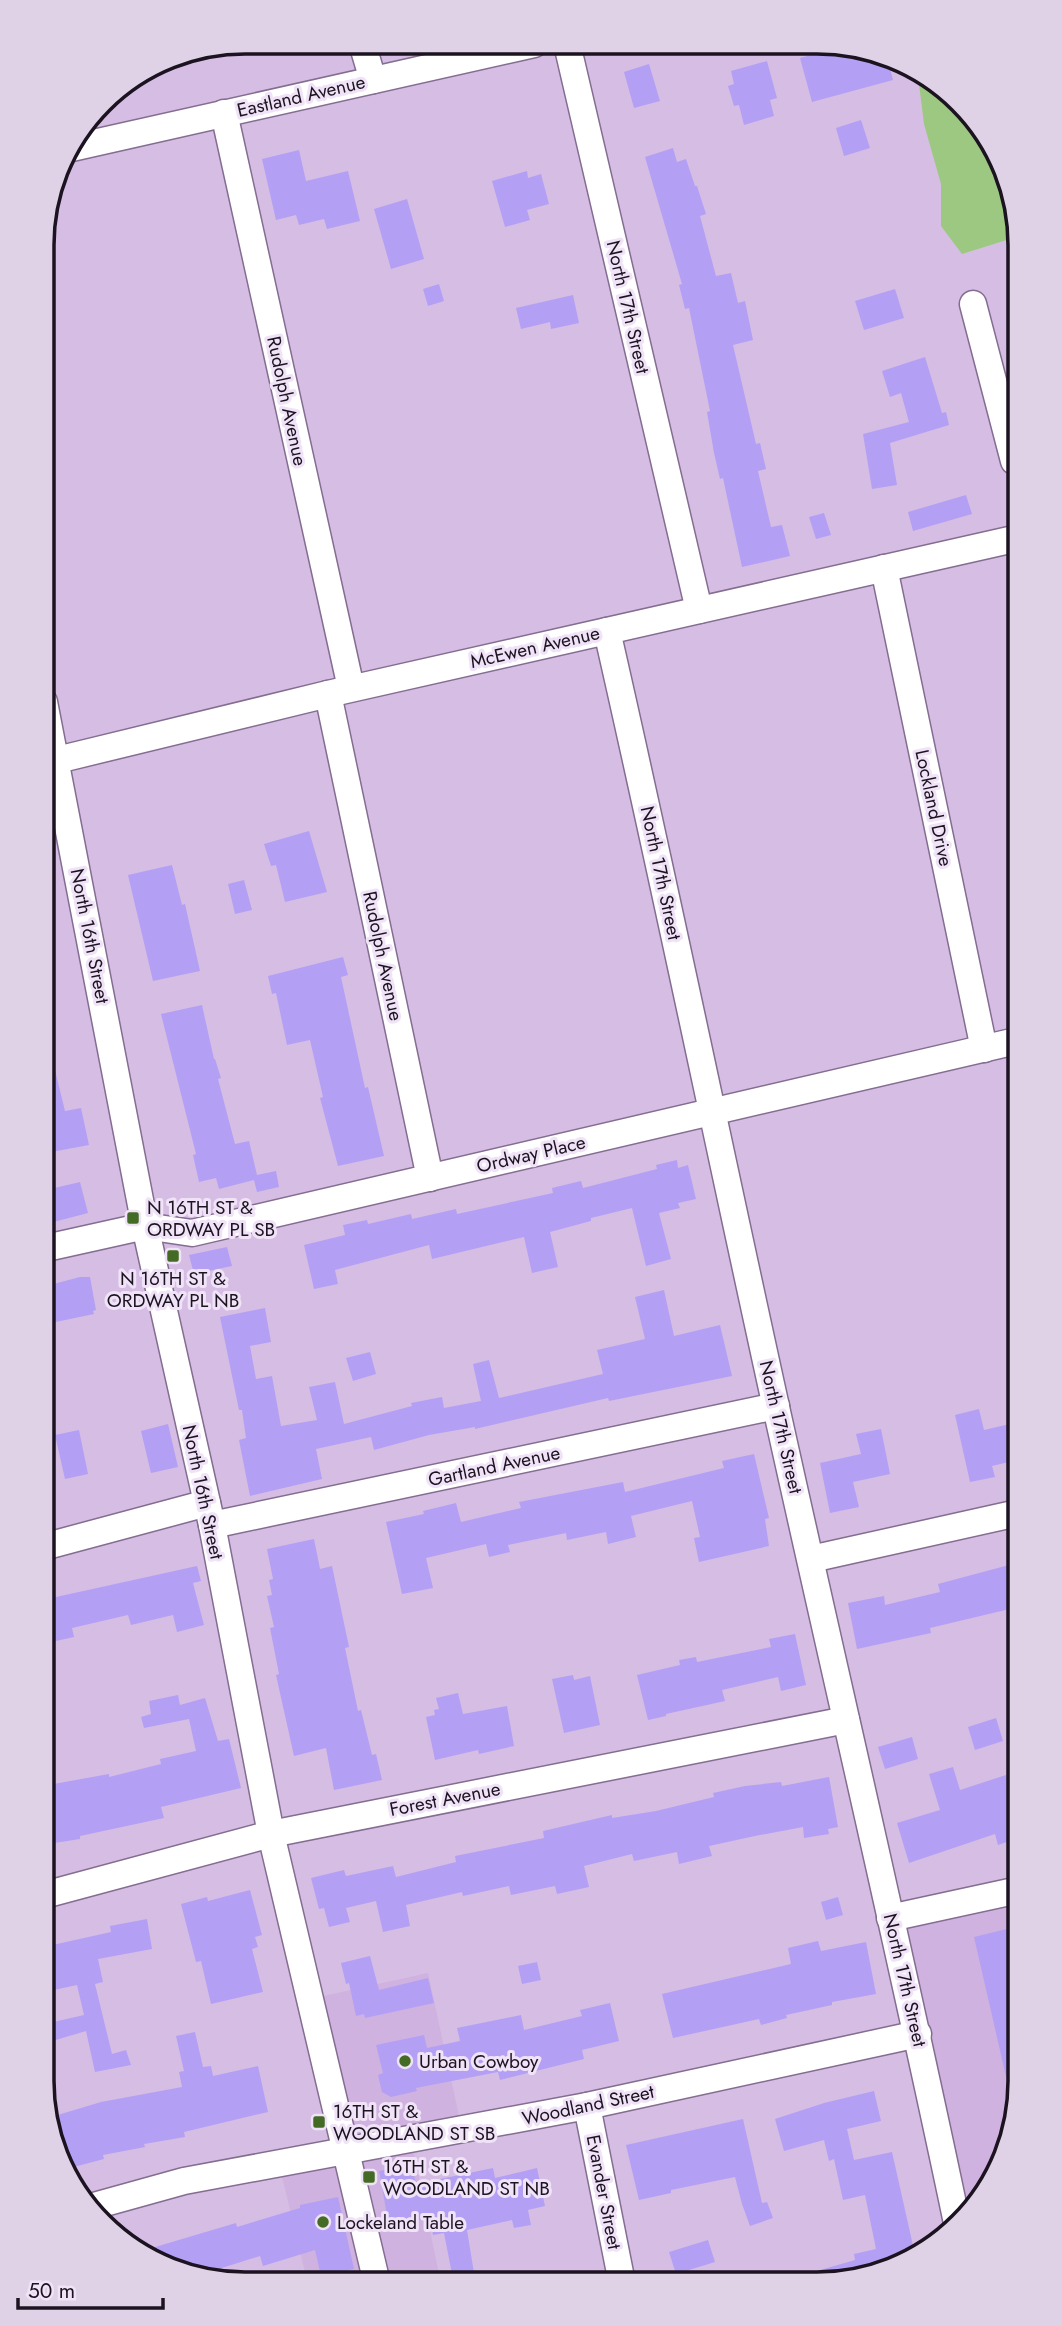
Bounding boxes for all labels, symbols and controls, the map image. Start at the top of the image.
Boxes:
street label: Eastland Avenue [234,68,368,124]
street label: North 17th Street [600,238,657,377]
street label: Rudolph Avenue [260,334,314,469]
street label: McEwen Avenue [468,619,603,675]
street label: Lockland Drive [908,747,960,869]
street label: North 17th Street [634,804,688,943]
street label: North 16th Street [64,866,116,1006]
street label: Rudolph Avenue [356,889,410,1024]
street label: Ordway Place [474,1128,588,1180]
place label: N 16TH ST & ORDWAY PL SB [147,1194,275,1243]
marker: N 16TH ST & ORDWAY PL SB [125,1210,141,1226]
marker: N 16TH ST & ORDWAY PL NB [165,1248,181,1264]
place label: N 16TH ST & ORDWAY PL NB [107,1265,239,1314]
street label: North 17th Street [753,1358,810,1497]
street label: North 16th Street [176,1422,231,1562]
street label: Gartland Avenue [426,1439,563,1493]
street label: Forest Avenue [387,1775,503,1823]
street label: North 17th Street [877,1911,934,2050]
place label: Urban Cowboy [419,2048,539,2075]
marker: Urban Cowboy [397,2053,413,2069]
street label: Woodland Street [520,2078,657,2132]
place label: 16TH ST & WOODLAND ST SB [333,2098,495,2147]
marker: 16TH ST & WOODLAND ST SB [311,2114,327,2130]
street label: Evander Street [580,2132,628,2252]
place label: 16TH ST & WOODLAND ST NB [383,2153,550,2202]
marker: 16TH ST & WOODLAND ST NB [361,2169,377,2185]
place label: Lockeland Table [337,2209,464,2236]
marker: Lockeland Table [315,2214,331,2230]
scale bar [18,2266,163,2310]
text: 50 m [28,2276,75,2306]

